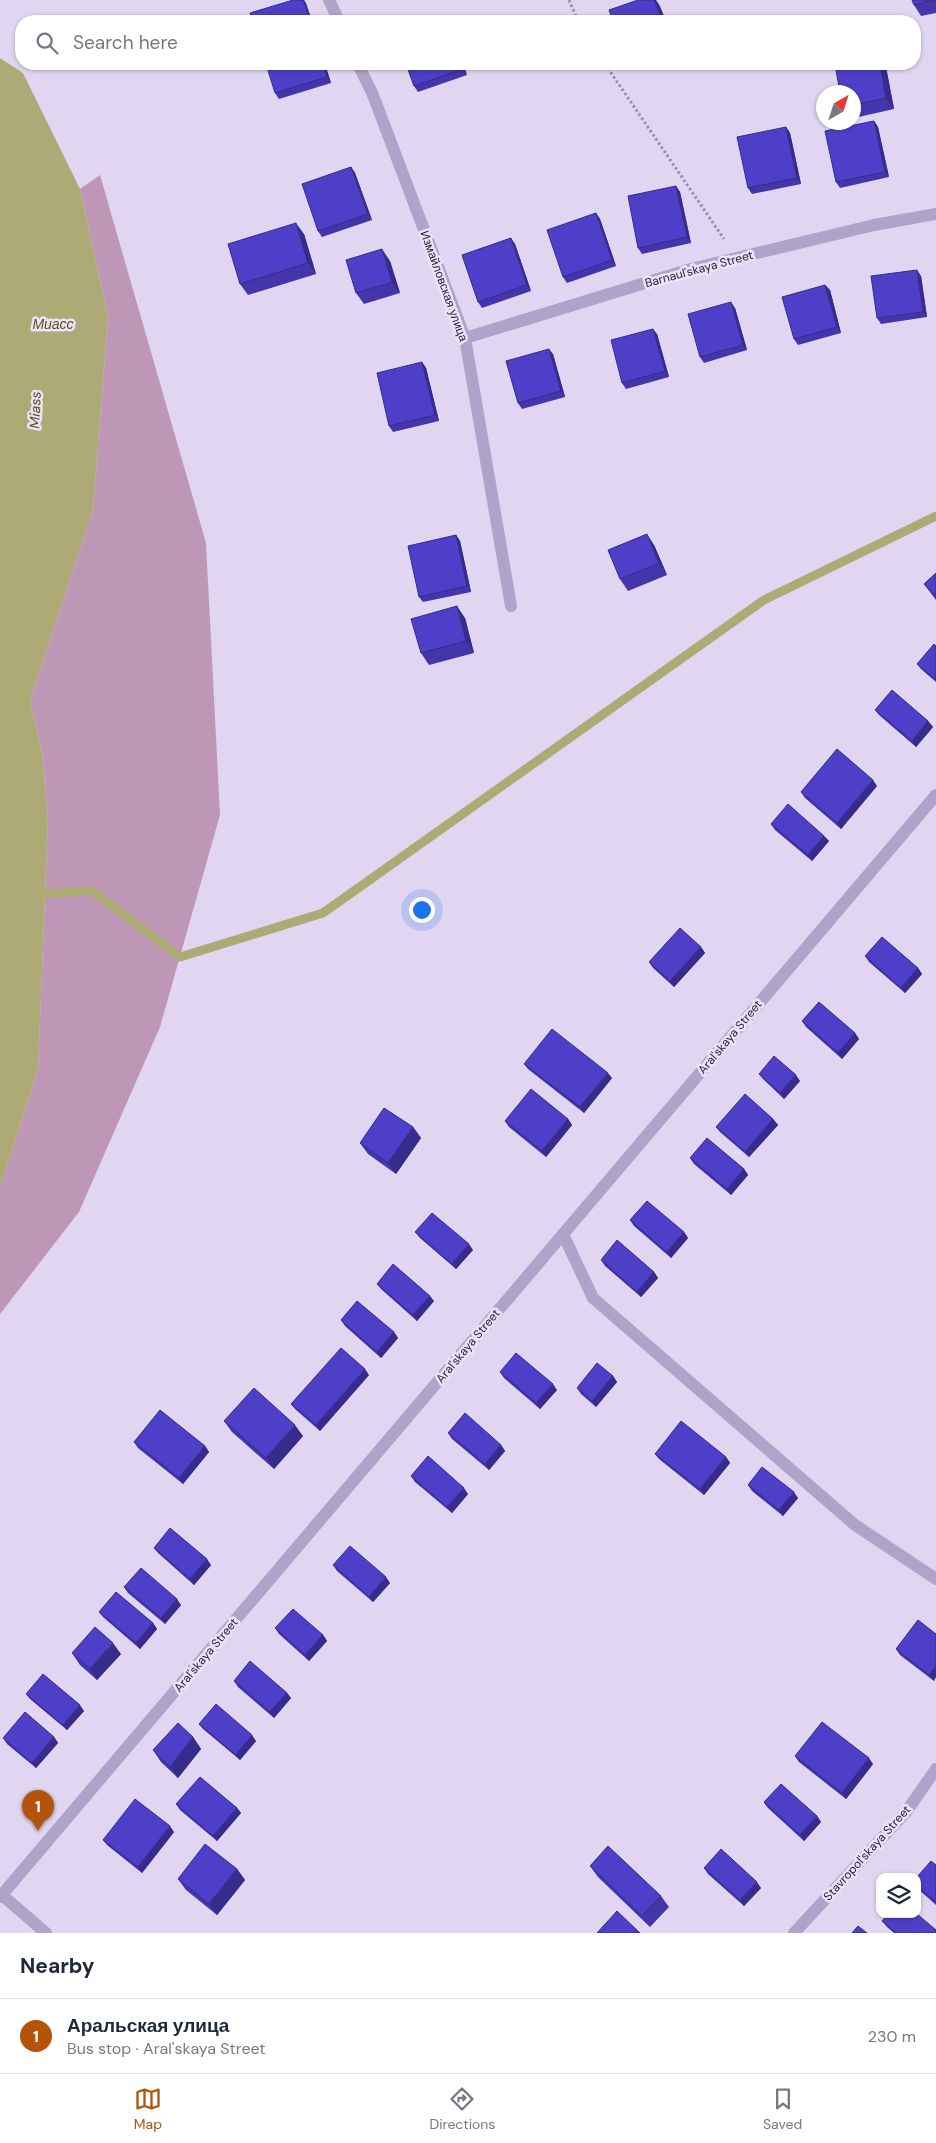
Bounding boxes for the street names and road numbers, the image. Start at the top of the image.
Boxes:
street label: Измайловская улица [417,228,472,344]
street label: Barnaul'skaya Street [643,247,755,291]
street label: Aral'skaya Street [694,996,766,1077]
street label: Aral'skaya Street [432,1305,504,1386]
street label: Aral'skaya Street [170,1614,242,1695]
street label: Stavropol'skaya Street [820,1802,914,1904]

